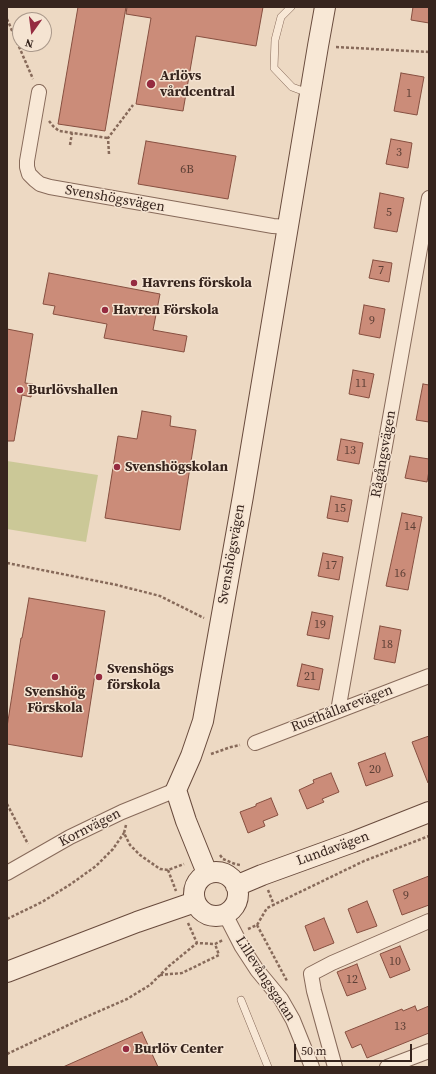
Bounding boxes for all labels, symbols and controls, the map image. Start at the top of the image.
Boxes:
north arrow [12,12,52,52]
text: N [24,35,35,51]
place label: Arlövs vårdcentral [160,68,235,100]
marker: Arlövs vårdcentral [145,78,157,90]
house number: 1 [406,87,412,101]
house number: 3 [396,146,402,160]
house number: 6B [180,163,194,177]
street label: Svenshögsvägen [64,182,166,216]
house number: 5 [386,206,392,220]
house number: 7 [378,264,384,278]
place label: Havrens förskola [142,275,252,291]
marker: Havrens förskola [129,278,139,288]
place label: Havren Förskola [113,302,219,318]
marker: Havren Förskola [100,305,110,315]
house number: 9 [369,314,375,328]
house number: 11 [355,377,367,391]
place label: Burlövshallen [28,382,118,398]
marker: Burlövshallen [15,385,25,395]
street label: Rågångsvägen [368,409,400,499]
house number: 13 [344,444,356,458]
place label: Svenshögskolan [125,459,228,475]
marker: Svenshögskolan [112,462,122,472]
house number: 15 [334,502,346,516]
street label: Svenshögsvägen [215,503,249,605]
house number: 14 [404,520,416,534]
house number: 17 [325,559,337,573]
house number: 16 [394,567,406,581]
house number: 19 [314,618,326,632]
house number: 18 [381,638,393,652]
place label: Svenshögs förskola [107,661,174,694]
house number: 21 [304,670,316,684]
marker: Svenshög Förskola [50,672,60,682]
marker: Svenshögs förskola [94,672,104,682]
street label: Rusthållarevägen [289,682,395,736]
place label: Svenshög Förskola [25,684,85,716]
house number: 20 [369,763,381,777]
street label: Kornvägen [56,805,124,851]
street label: Lundavägen [294,828,372,870]
house number: 9 [403,889,409,903]
street label: Lillevångsgatan [231,933,299,1025]
house number: 10 [389,955,401,969]
house number: 12 [346,973,358,987]
house number: 13 [394,1020,406,1034]
scale bar [296,1036,414,1062]
place label: Burlöv Center [134,1041,224,1057]
text: 50 m [301,1043,327,1059]
marker: Burlöv Center [121,1044,131,1054]

